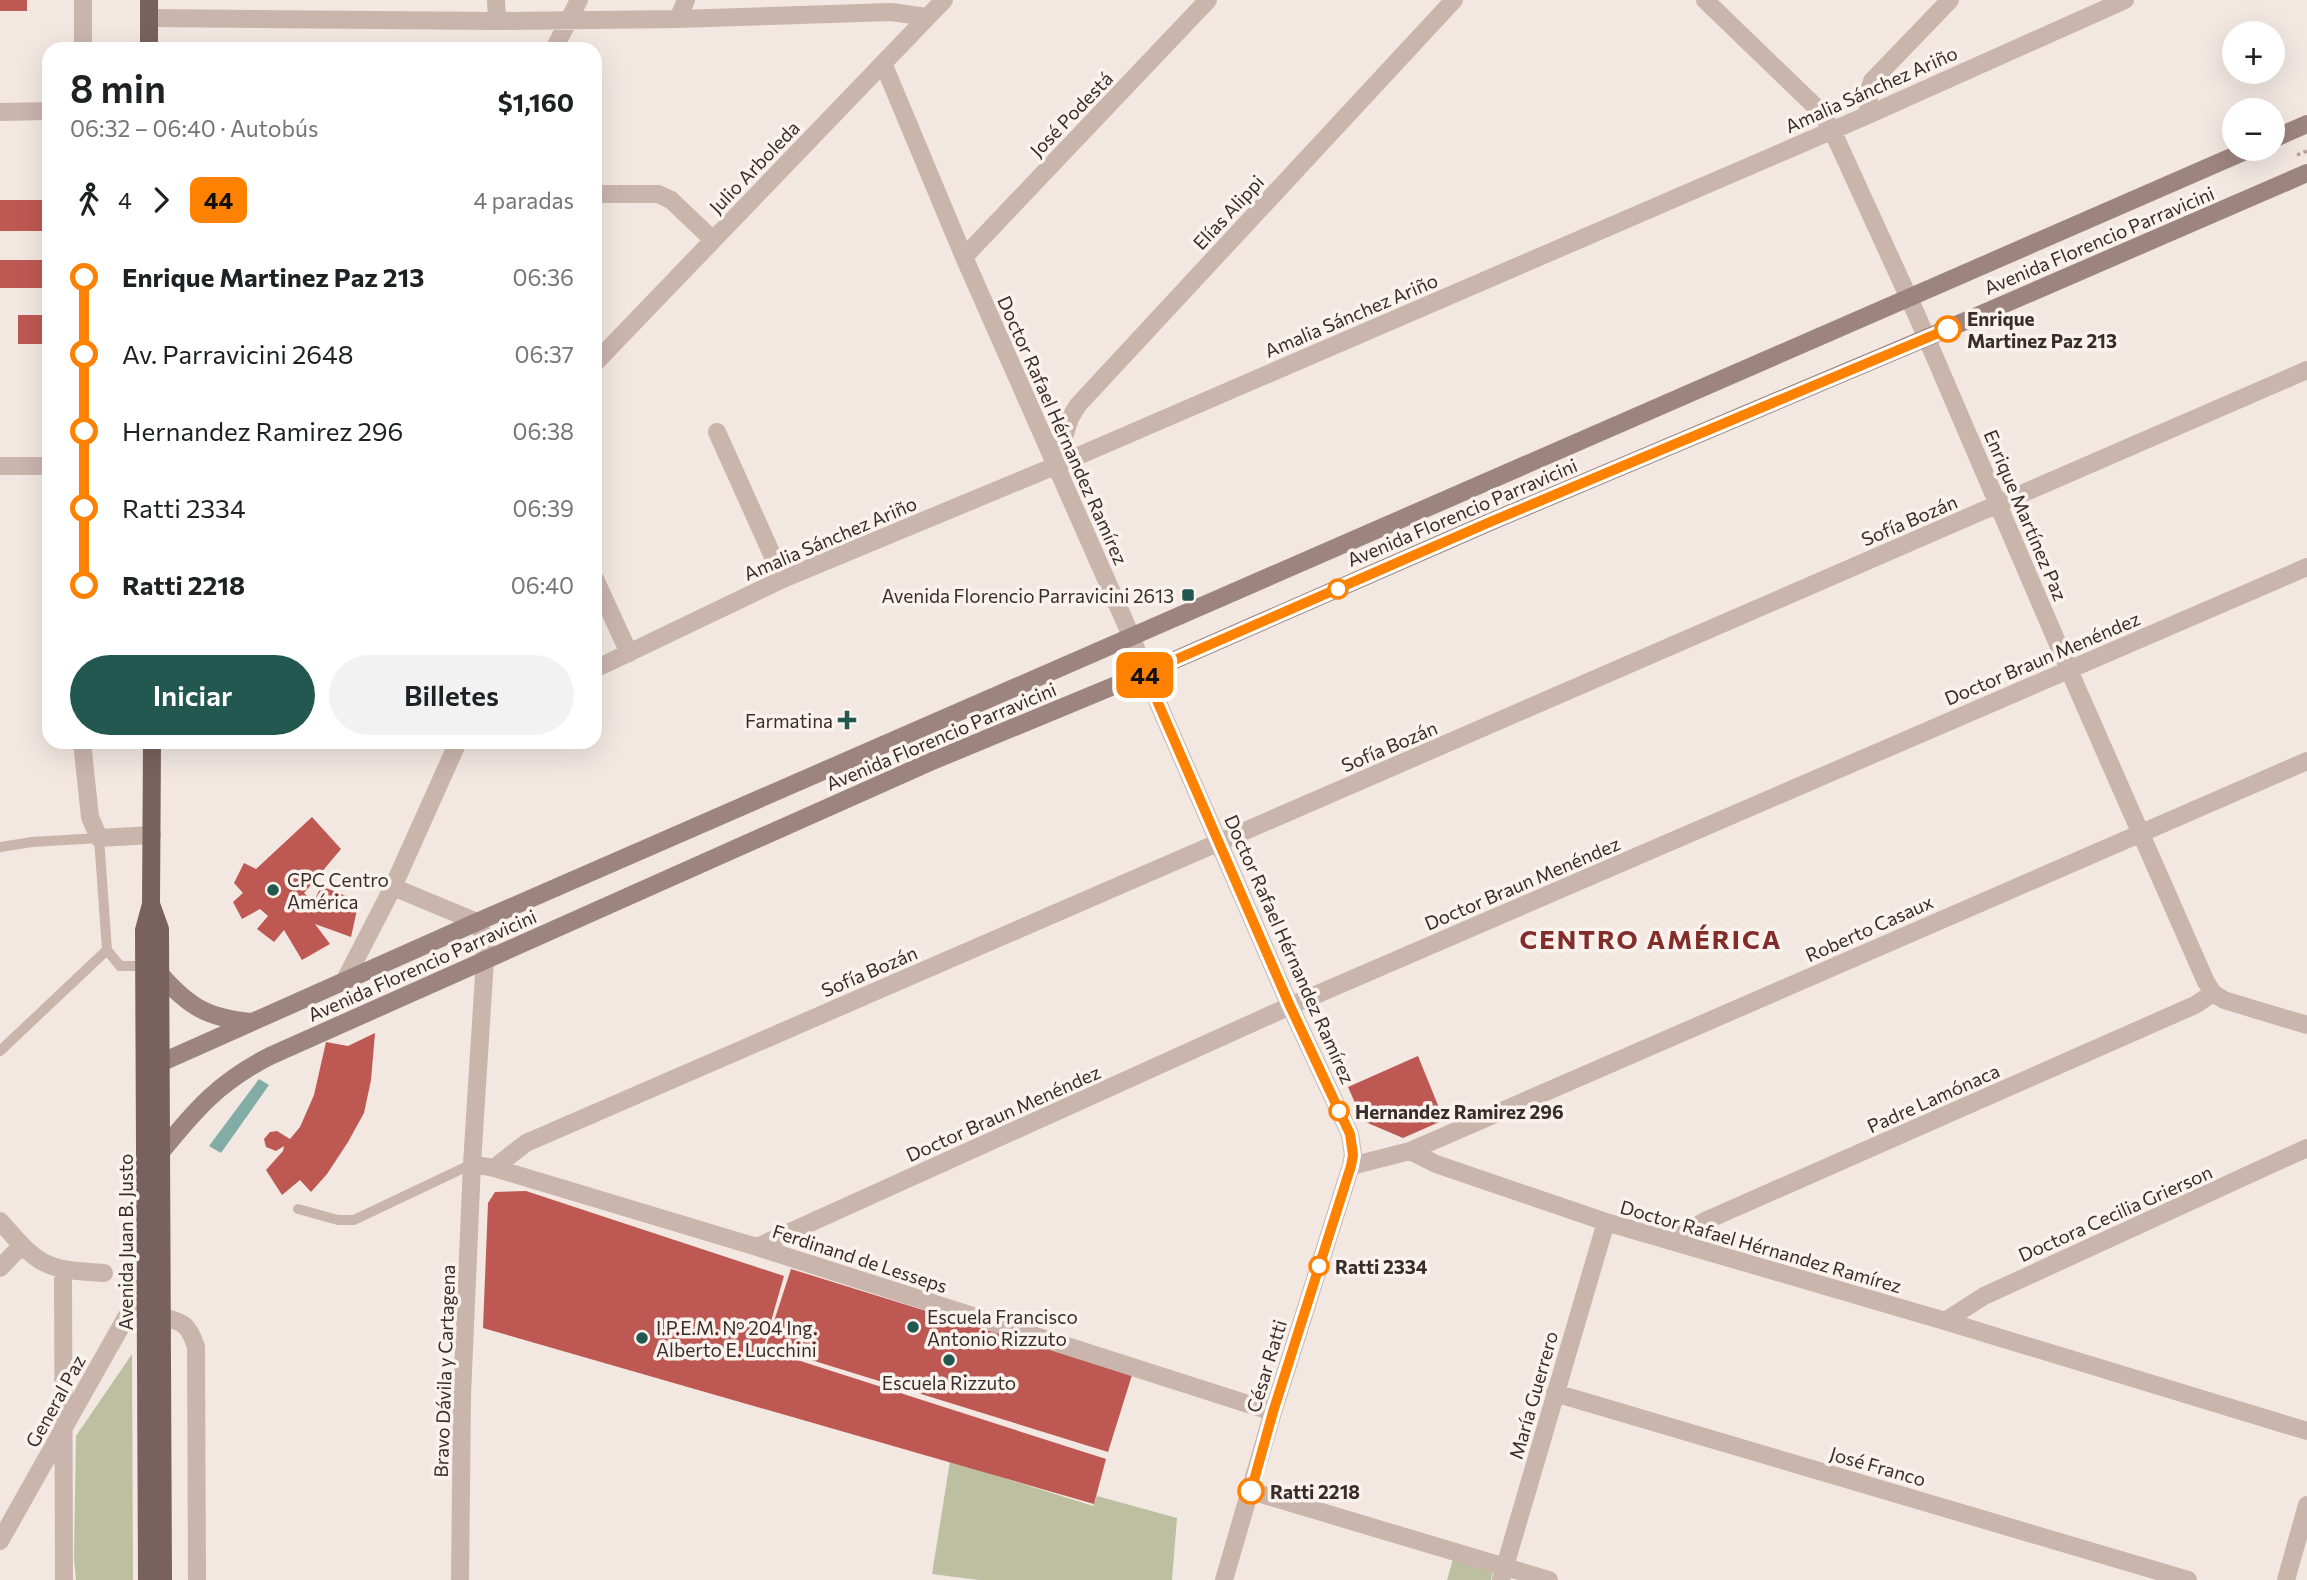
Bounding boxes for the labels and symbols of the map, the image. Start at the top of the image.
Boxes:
street label: Amalia Sánchez Ariño [1781,41,1961,137]
street label: José Podestá [1025,67,1117,161]
street label: Julio Arboleda [704,116,804,218]
street label: Elías Alippi [1188,170,1268,254]
street label: Avenida Florencio Parravicini [1980,181,2218,299]
street label: Amalia Sánchez Ariño [1261,268,1441,362]
street label: Doctor Rafael Hérnandez Ramírez [993,292,1133,568]
place label: Enrique Martinez Paz 213 [1967,307,2117,352]
marker: Enrique Martinez Paz 213 [1935,316,1961,342]
street label: Enrique Martínez Paz [1980,426,2072,604]
street label: Avenida Florencio Parravicini [1343,453,1581,571]
street label: Sofía Bozán [1858,489,1960,551]
street label: Amalia Sánchez Ariño [740,491,920,585]
unlabelled marker [1328,579,1348,599]
place label: Avenida Florencio Parravicini 2613 [881,584,1174,607]
marker: Avenida Florencio Parravicini 2613 [1180,587,1196,603]
street label: Doctor Braun Menéndez [1941,606,2143,710]
line badge: 44 [1114,652,1176,698]
street label: Avenida Florencio Parravicini [822,677,1060,795]
place label: Farmatina [745,709,833,732]
marker: Farmatina [839,712,855,728]
street label: Sofía Bozán [1338,715,1440,777]
street label: Doctor Rafael Hérnandez Ramírez [1220,811,1360,1087]
street label: Doctor Braun Menéndez [1421,831,1623,935]
place label: CPC Centro América [287,868,389,913]
marker: CPC Centro América [265,882,281,898]
street label: Roberto Casaux [1802,890,1936,966]
street label: Avenida Florencio Parravicini [304,904,540,1026]
district label: CENTRO AMÉRICA [1520,923,1782,954]
street label: Sofía Bozán [818,940,920,1002]
street label: Padre Lamónaca [1863,1058,2003,1138]
street label: Doctor Braun Menéndez [902,1060,1104,1166]
place label: Hernandez Ramirez 296 [1355,1100,1564,1123]
marker: Hernandez Ramirez 296 [1329,1101,1349,1121]
street label: Avenida Juan B. Justo [114,1154,137,1330]
street label: Doctora Cecilia Grierson [2014,1160,2216,1266]
street label: Doctor Rafael Hérnandez Ramírez [1618,1195,1904,1297]
street label: Ferdinand de Lesseps [770,1219,950,1297]
place label: Ratti 2334 [1335,1255,1428,1278]
marker: Ratti 2334 [1309,1256,1329,1276]
street label: Bravo Dávila y Cartagena [429,1264,459,1478]
place label: Escuela Francisco Antonio Rizzuto [927,1305,1078,1350]
place label: I.P.E.M. Nº 204 Ing. Alberto E. Lucchini [656,1316,817,1361]
street label: César Ratti [1241,1317,1291,1415]
marker: Escuela Francisco Antonio Rizzuto [905,1319,921,1335]
street label: María Guerrero [1504,1328,1562,1462]
marker: I.P.E.M. Nº 204 Ing. Alberto E. Lucchini [634,1330,650,1346]
street label: General Paz [20,1351,90,1451]
marker: Escuela Rizzuto [941,1352,957,1368]
place label: Escuela Rizzuto [882,1371,1016,1394]
street label: José Franco [1827,1441,1929,1491]
marker: Ratti 2218 [1238,1478,1264,1504]
place label: Ratti 2218 [1270,1480,1360,1503]

